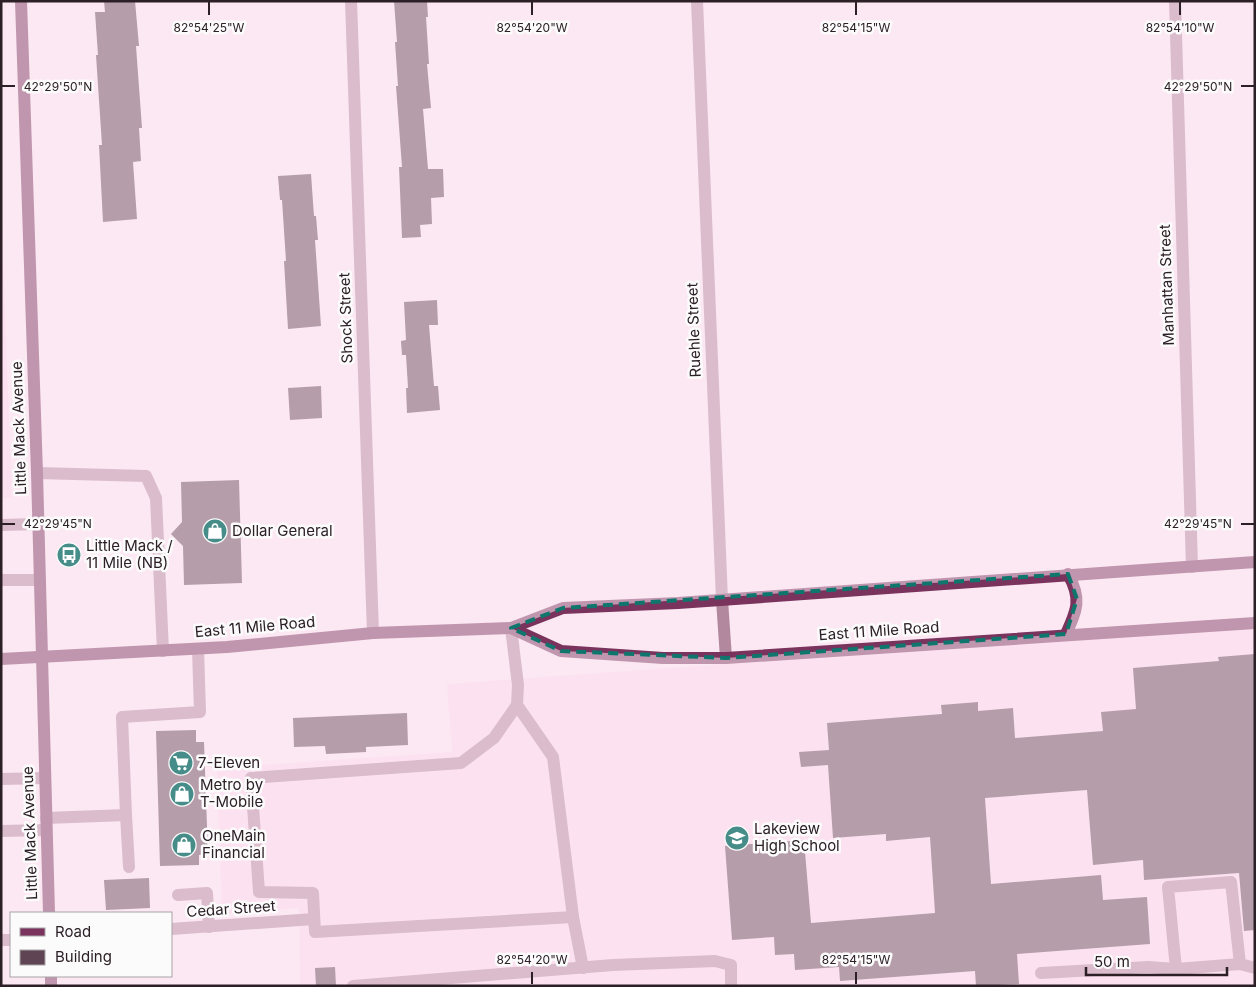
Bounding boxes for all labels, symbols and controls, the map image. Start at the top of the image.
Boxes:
text: 82°54'25"W [174,20,245,35]
text: 82°54'20"W [496,20,568,35]
text: 82°54'15"W [822,20,890,35]
text: 82°54'10"W [1146,20,1215,35]
text: 42°29'50"N [24,79,92,94]
text: 42°29'50"N [1164,79,1232,94]
street label: Manhattan Street [1155,224,1178,346]
street label: Shock Street [334,272,357,364]
street label: Ruehle Street [682,282,705,378]
street label: Little Mack Avenue [7,361,30,495]
text: 42°29'45"N [24,516,92,531]
text: 42°29'45"N [1164,516,1232,531]
shop icon: Dollar General [202,518,228,544]
place label: Dollar General [232,521,333,540]
place label: Little Mack / 11 Mile (NB) [86,536,173,572]
bus stop icon: Little Mack / 11 Mile (NB) [56,542,82,568]
street label: East 11 Mile Road [194,612,316,641]
street label: East 11 Mile Road [818,617,940,644]
supermarket icon: 7-Eleven [168,750,194,776]
place label: 7-Eleven [198,753,260,772]
street label: Little Mack Avenue [18,766,41,900]
place label: Metro by T-Mobile [200,775,264,811]
shop icon: Metro by T-Mobile [169,781,195,807]
place label: Lakeview High School [754,819,840,855]
school or university icon: Lakeview High School [724,825,750,851]
place label: OneMain Financial [202,826,266,862]
shop icon: OneMain Financial [171,832,197,858]
street label: Cedar Street [186,896,276,921]
legend [10,912,172,977]
text: Road [55,922,91,941]
scale bar [1086,944,1227,976]
text: Building [55,947,112,966]
text: 82°54'20"W [496,952,568,967]
text: 82°54'15"W [822,952,890,967]
text: 50 m [1094,952,1130,971]

